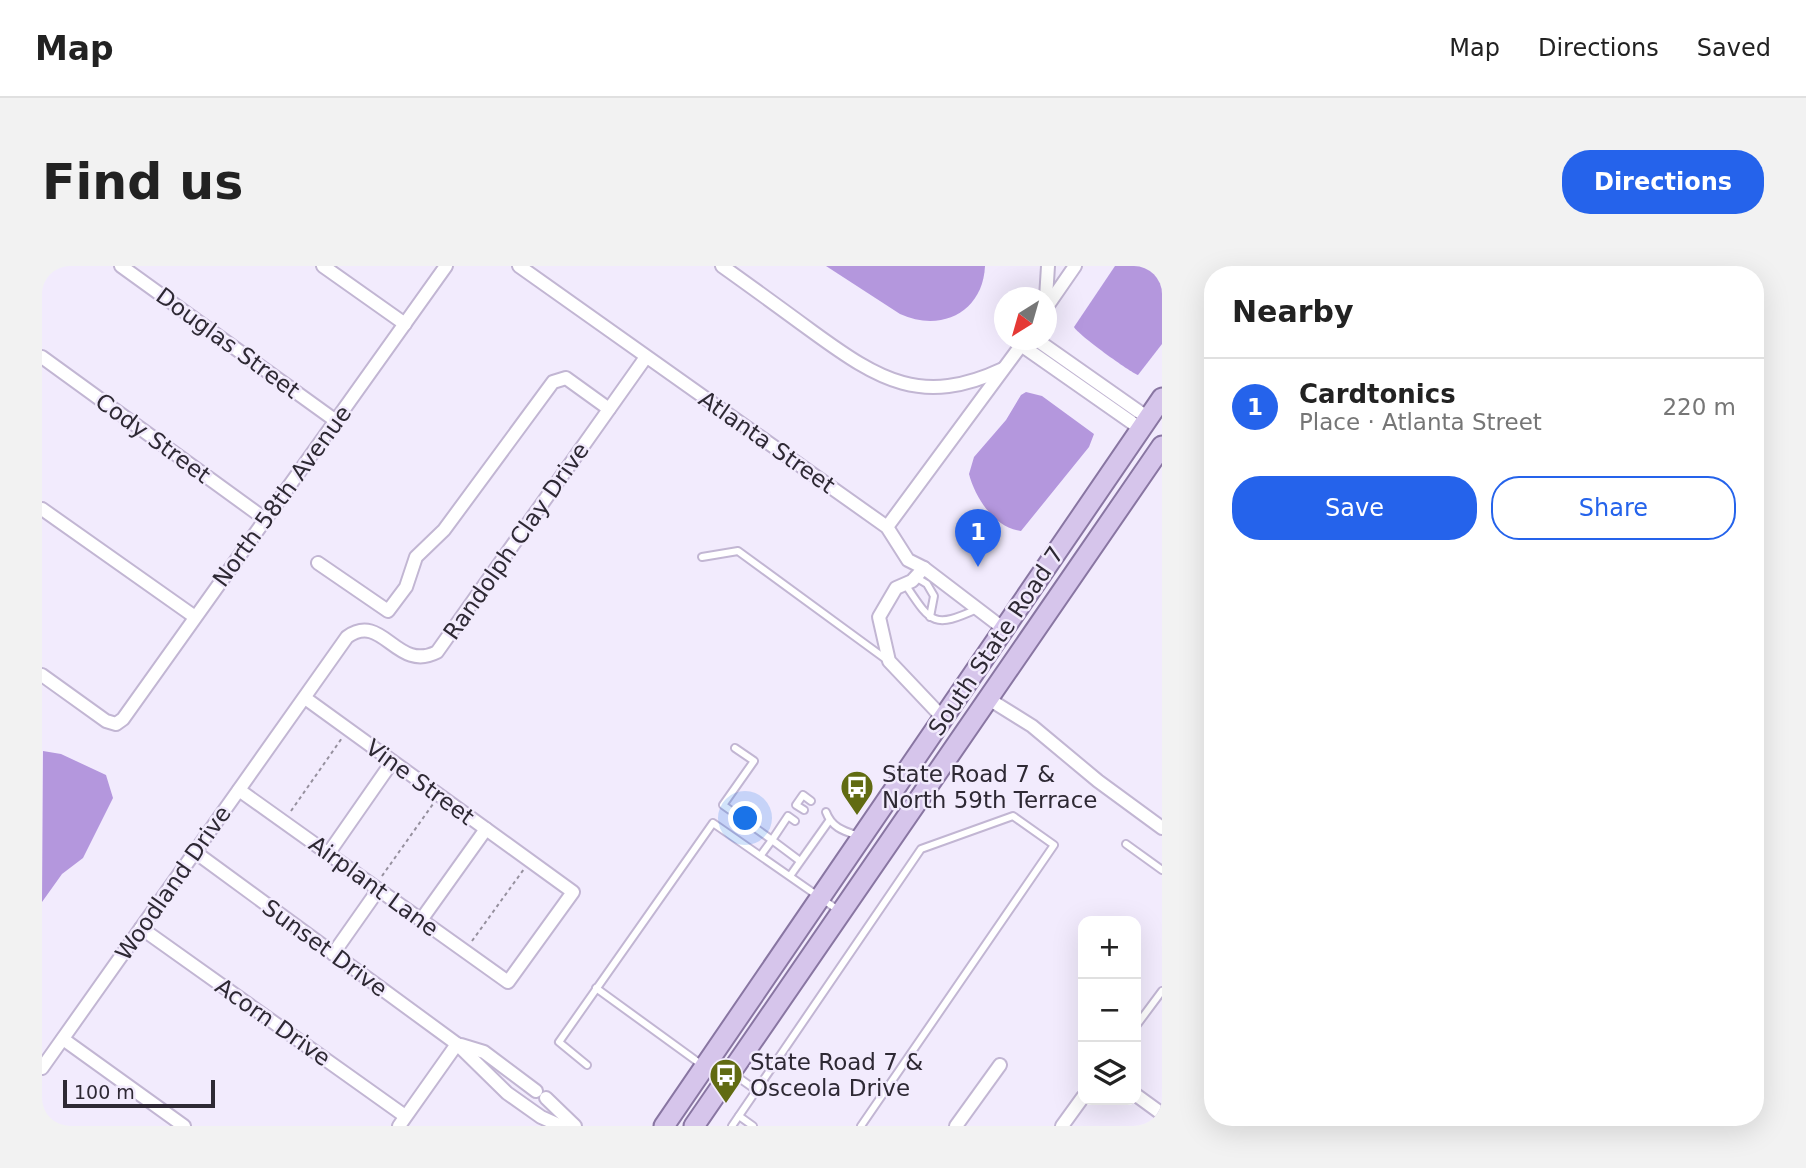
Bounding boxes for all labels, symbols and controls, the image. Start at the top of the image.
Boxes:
text: Map [35,29,114,68]
text: Map [1449,34,1500,62]
text: Directions [1538,34,1659,62]
text: Saved [1697,34,1771,62]
button: Directions [1562,150,1764,214]
text: Find us [42,154,243,211]
street label: Douglas Street [151,282,305,404]
north arrow [994,287,1057,350]
text: Nearby [1232,294,1354,329]
text: Cardtonics [1299,379,1456,409]
street label: Atlanta Street [694,386,840,498]
street label: Cody Street [91,388,215,488]
text: 1 [1247,394,1263,420]
text: 220 m [1662,394,1736,420]
street label: North 58th Avenue [208,400,356,592]
text: Place · Atlanta Street [1299,409,1542,435]
street label: Randolph Clay Drive [438,438,594,644]
button: Save [1232,476,1477,540]
button: Share [1491,476,1736,540]
pin: 1 [955,509,1001,567]
street label: South State Road 7 [923,542,1069,740]
street label: Vine Street [361,734,479,830]
place label: State Road 7 & North 59th Terrace [882,761,1098,813]
bus stop icon: State Road 7 & North 59th Terrace [838,768,876,817]
street label: Woodland Drive [110,801,236,965]
your location [728,801,762,835]
street label: Airplant Lane [304,830,444,942]
street label: Sunset Drive [258,894,392,1002]
map controls [1078,916,1141,1105]
button: + [1078,916,1141,979]
street label: Acorn Drive [211,973,335,1071]
button: − [1078,979,1141,1042]
button: layers [1078,1042,1141,1105]
place label: State Road 7 & Osceola Drive [750,1049,923,1101]
bus stop icon: State Road 7 & Osceola Drive [707,1056,745,1105]
scale bar [63,1077,215,1109]
text: 100 m [74,1081,135,1103]

